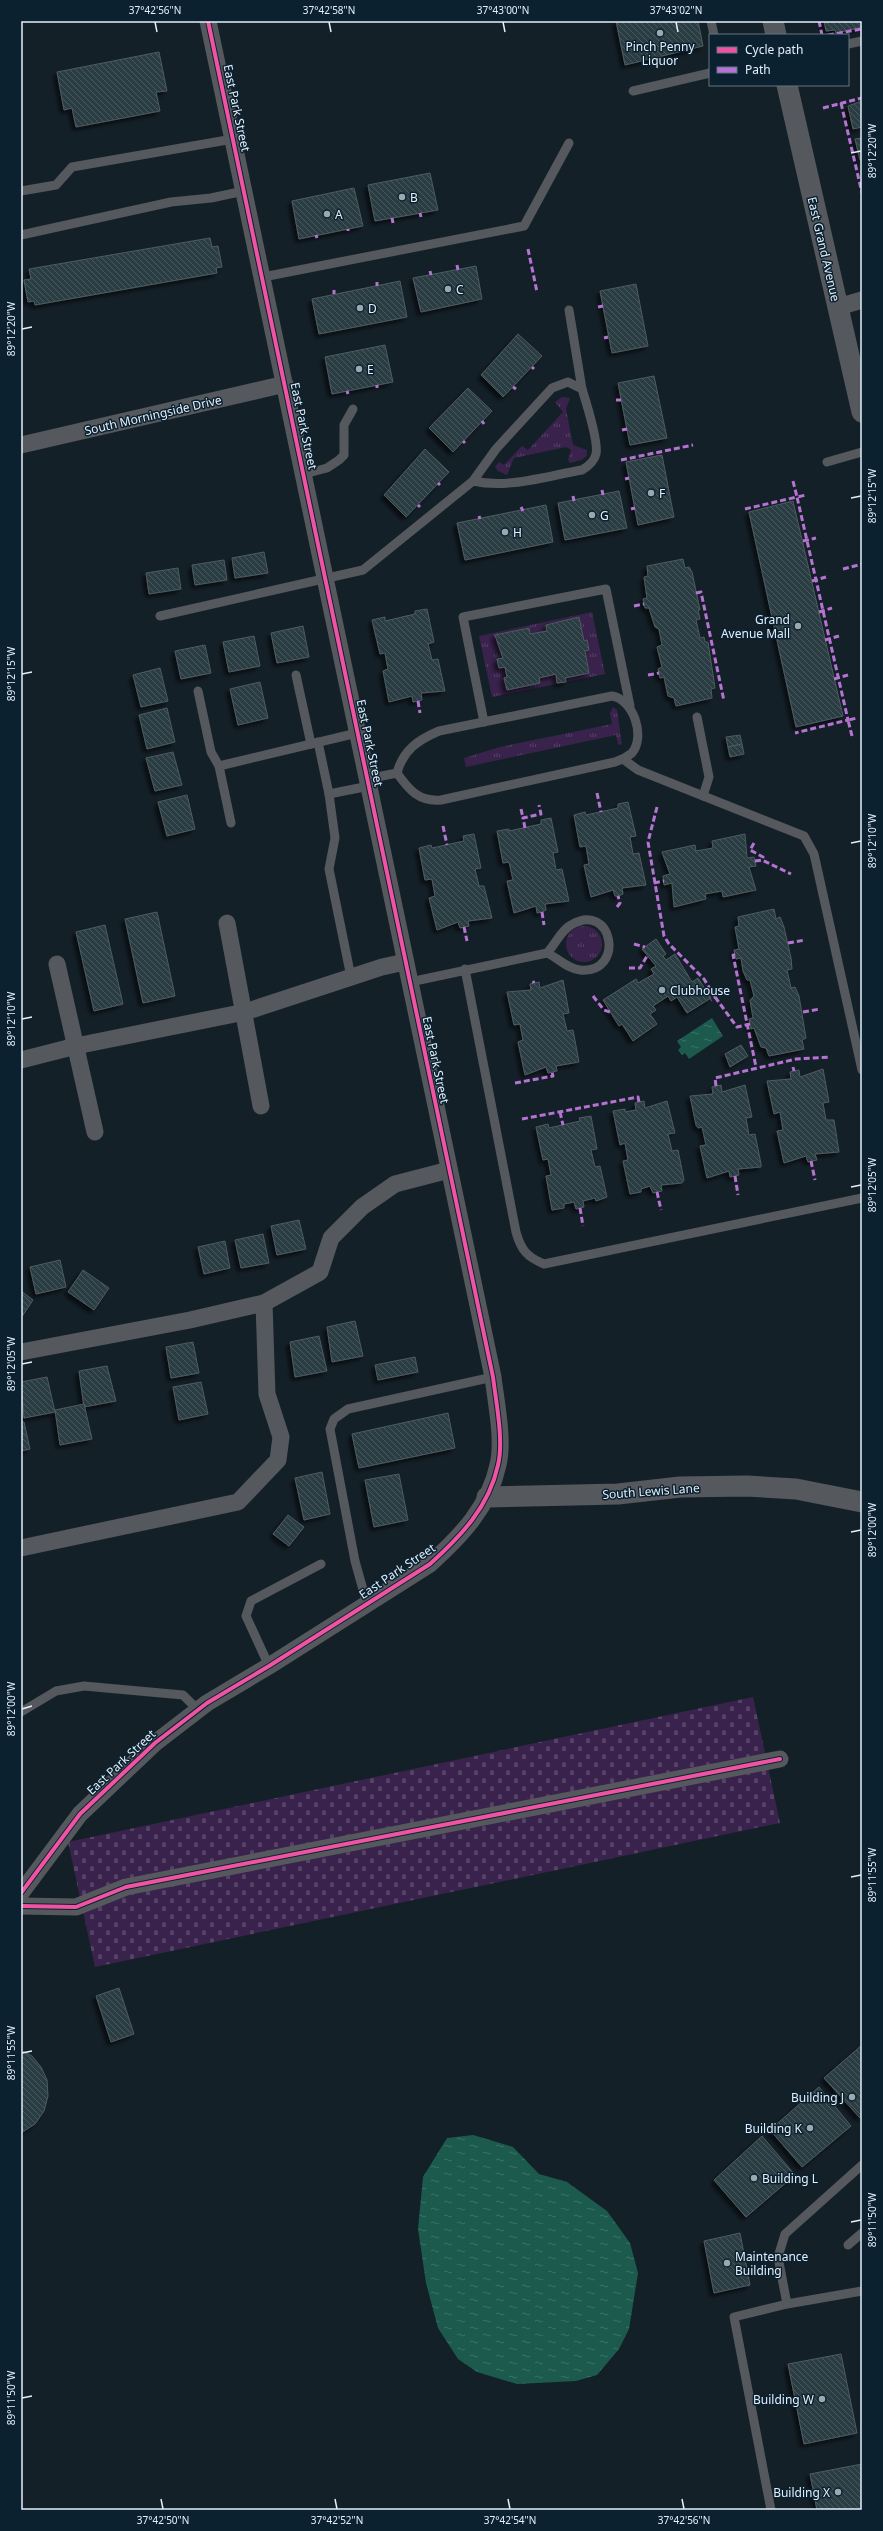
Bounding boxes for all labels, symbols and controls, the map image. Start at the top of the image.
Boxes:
text: 37°42'56"N [129,3,181,17]
text: 37°42'58"N [303,3,355,17]
text: 37°43'00"N [477,3,529,17]
text: 37°43'02"N [650,3,702,17]
marker: Pinch Penny Liquor [655,28,665,38]
legend [709,34,849,86]
place label: Pinch Penny Liquor [625,38,695,69]
text: Cycle path [745,41,803,58]
text: Path [745,61,771,78]
street label: East Park Street [219,63,255,154]
text: 89°12'20"W [865,123,879,178]
place label: B [410,189,418,206]
marker: B [397,192,407,202]
street label: East Grand Avenue [804,195,844,303]
place label: A [335,206,343,223]
marker: A [322,209,332,219]
place label: C [456,281,464,298]
marker: C [443,284,453,294]
place label: D [368,300,377,317]
text: 89°12'20"W [4,301,18,356]
marker: D [355,303,365,313]
place label: E [367,361,374,378]
marker: E [354,364,364,374]
street label: East Park Street [286,381,322,472]
street label: South Morningside Drive [83,391,223,439]
text: 89°12'15"W [865,468,879,523]
place label: F [659,485,665,502]
marker: F [646,488,656,498]
place label: G [600,507,609,524]
marker: G [587,510,597,520]
place label: H [513,524,522,541]
marker: H [500,527,510,537]
place label: Grand Avenue Mall [721,611,790,642]
marker: Grand Avenue Mall [793,621,803,631]
text: 89°12'15"W [4,646,18,701]
street label: East Park Street [352,698,388,789]
text: 89°12'10"W [865,813,879,868]
place label: Clubhouse [670,982,730,999]
marker: Clubhouse [657,985,667,995]
text: 89°12'10"W [4,991,18,1046]
street label: East Park Street [418,1015,454,1106]
text: 89°12'05"W [865,1157,879,1212]
text: 89°12'05"W [4,1336,18,1391]
street label: South Lewis Lane [602,1479,700,1503]
text: 89°12'00"W [865,1502,879,1557]
street label: East Park Street [356,1539,439,1603]
text: 89°12'00"W [4,1681,18,1736]
street label: East Park Street [83,1725,160,1798]
text: 89°11'55"W [865,1847,879,1902]
text: 89°11'55"W [4,2025,18,2080]
place label: Building J [791,2089,844,2106]
marker: Building J [847,2092,857,2102]
place label: Building K [745,2120,803,2137]
marker: Building K [805,2123,815,2133]
place label: Building L [762,2170,818,2187]
marker: Building L [749,2173,759,2183]
text: 89°11'50"W [865,2192,879,2247]
place label: Maintenance Building [735,2248,809,2279]
marker: Maintenance Building [722,2258,732,2268]
text: 89°11'50"W [4,2370,18,2425]
place label: Building W [753,2391,814,2408]
marker: Building W [817,2394,827,2404]
place label: Building X [773,2484,830,2501]
marker: Building X [833,2487,843,2497]
text: 37°42'50"N [137,2513,189,2527]
text: 37°42'52"N [311,2513,363,2527]
text: 37°42'54"N [484,2513,536,2527]
text: 37°42'56"N [658,2513,710,2527]

